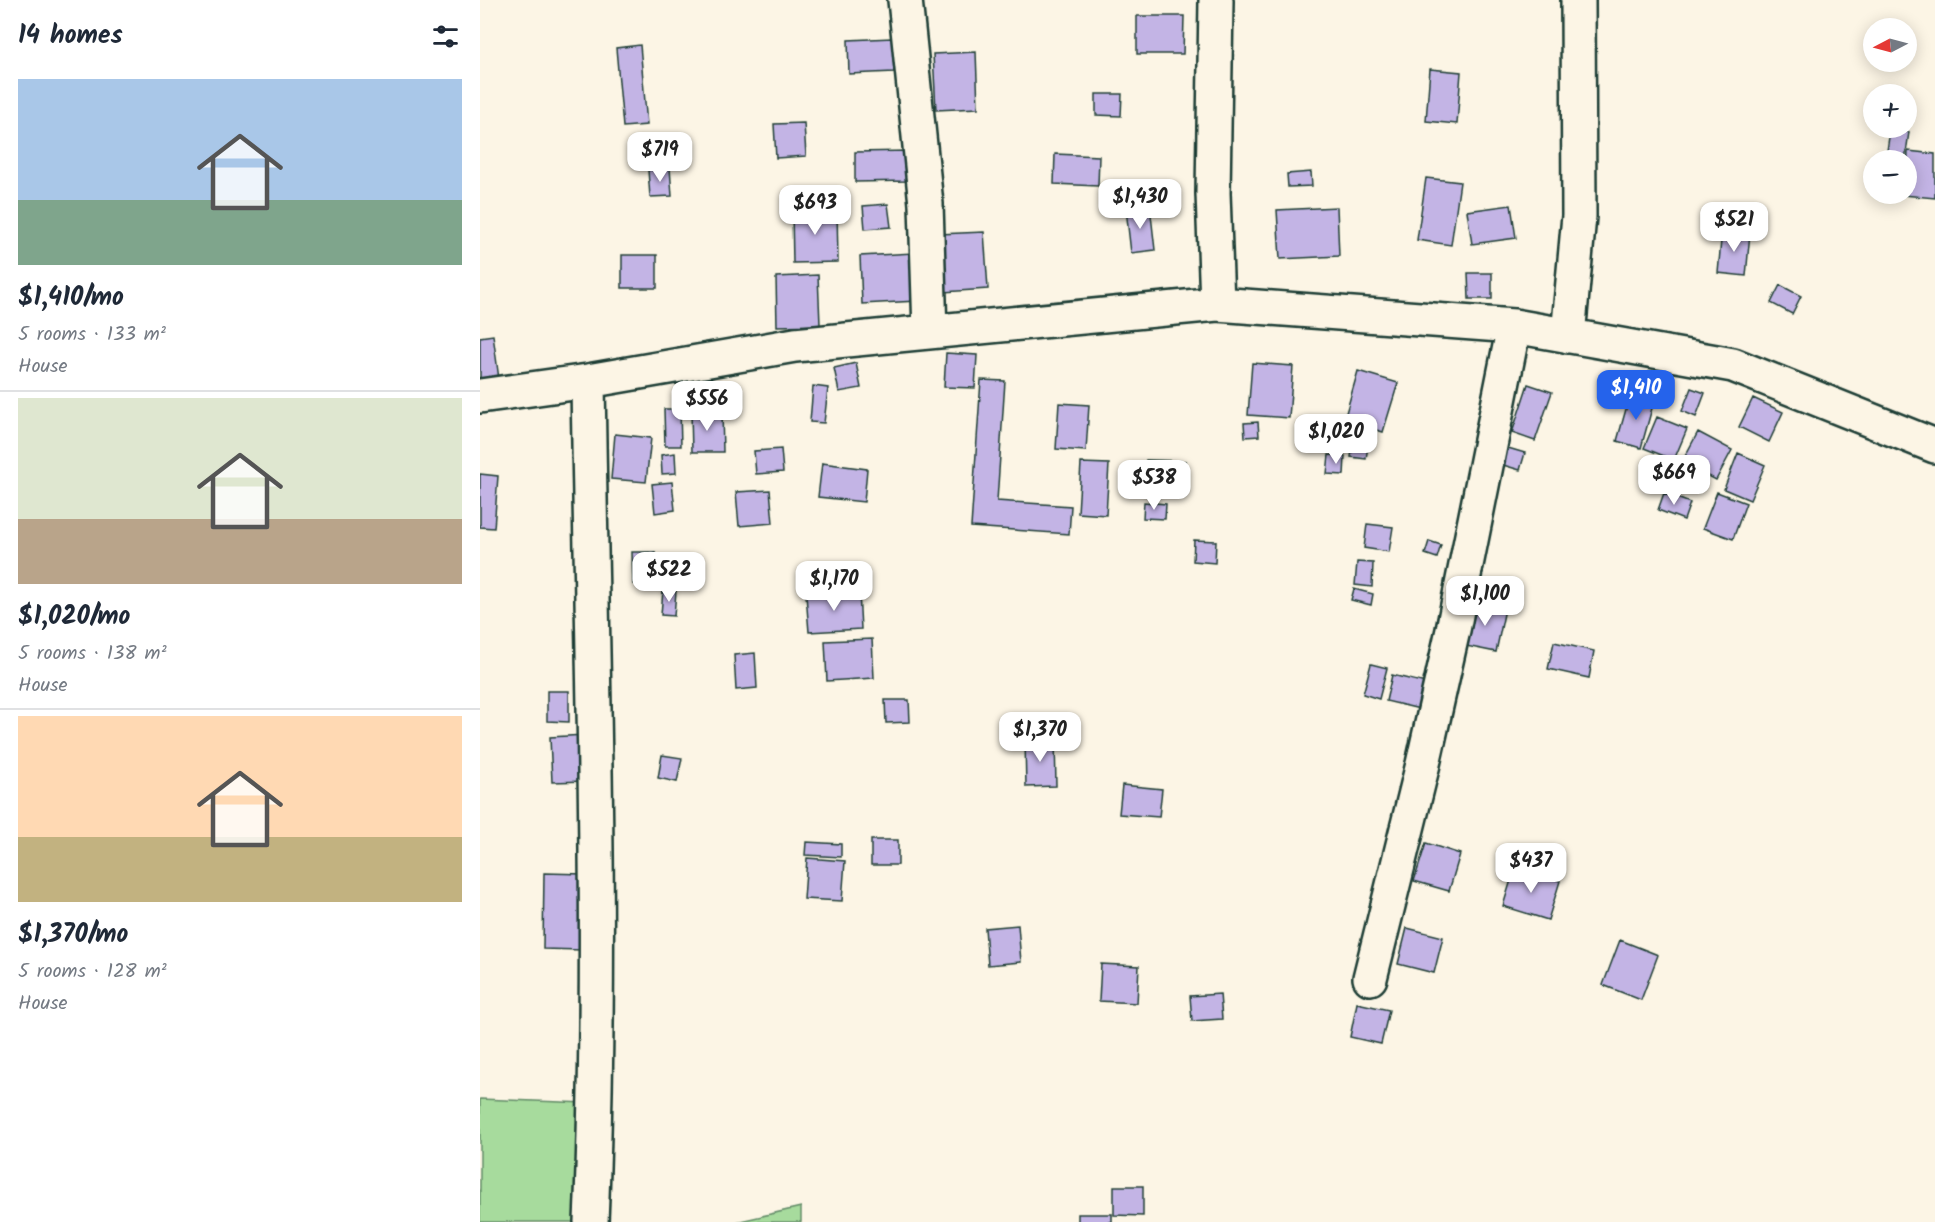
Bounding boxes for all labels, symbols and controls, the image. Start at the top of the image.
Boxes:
text: 14 homes [18,15,123,57]
north arrow [1863,18,1917,72]
map controls [1863,18,1917,204]
icon: filters [429,20,462,53]
button: + [1863,84,1917,138]
icon: home [186,118,294,226]
pin: $719 [624,132,696,183]
text: $719 [641,135,679,167]
button: − [1863,150,1917,204]
pin: $1,430 [1091,179,1189,230]
text: $1,430 [1112,182,1168,214]
pin: $693 [779,185,851,236]
text: $693 [793,188,837,220]
pin: $521 [1698,202,1770,253]
text: $521 [1714,205,1754,237]
text: $1,410/mo [18,277,124,319]
text: 5 rooms · 133 m² [18,319,166,351]
text: House [18,351,68,383]
pin: $1,410 [1587,370,1685,421]
text: $1,410 [1611,373,1661,405]
pin: $556 [671,381,743,432]
text: $556 [686,384,728,416]
pin: $1,020 [1287,414,1385,465]
text: $1,020 [1308,417,1364,449]
icon: home [186,437,294,545]
pin: $669 [1638,455,1710,506]
text: $669 [1652,458,1696,490]
pin: $538 [1118,460,1190,511]
text: $538 [1132,463,1176,495]
pin: $522 [633,552,705,603]
text: $522 [646,555,692,587]
pin: $1,170 [785,561,883,612]
text: $1,170 [810,564,858,596]
pin: $1,100 [1436,576,1534,627]
text: $1,100 [1460,579,1510,611]
text: $1,020/mo [18,596,130,638]
text: 5 rooms · 138 m² [18,638,167,670]
text: House [18,670,68,702]
pin: $1,370 [991,712,1089,763]
text: $1,370 [1013,715,1067,747]
icon: home [186,755,294,863]
pin: $437 [1495,843,1567,894]
text: $437 [1509,846,1553,878]
text: $1,370/mo [18,914,128,956]
text: 5 rooms · 128 m² [18,956,167,988]
text: House [18,988,68,1020]

